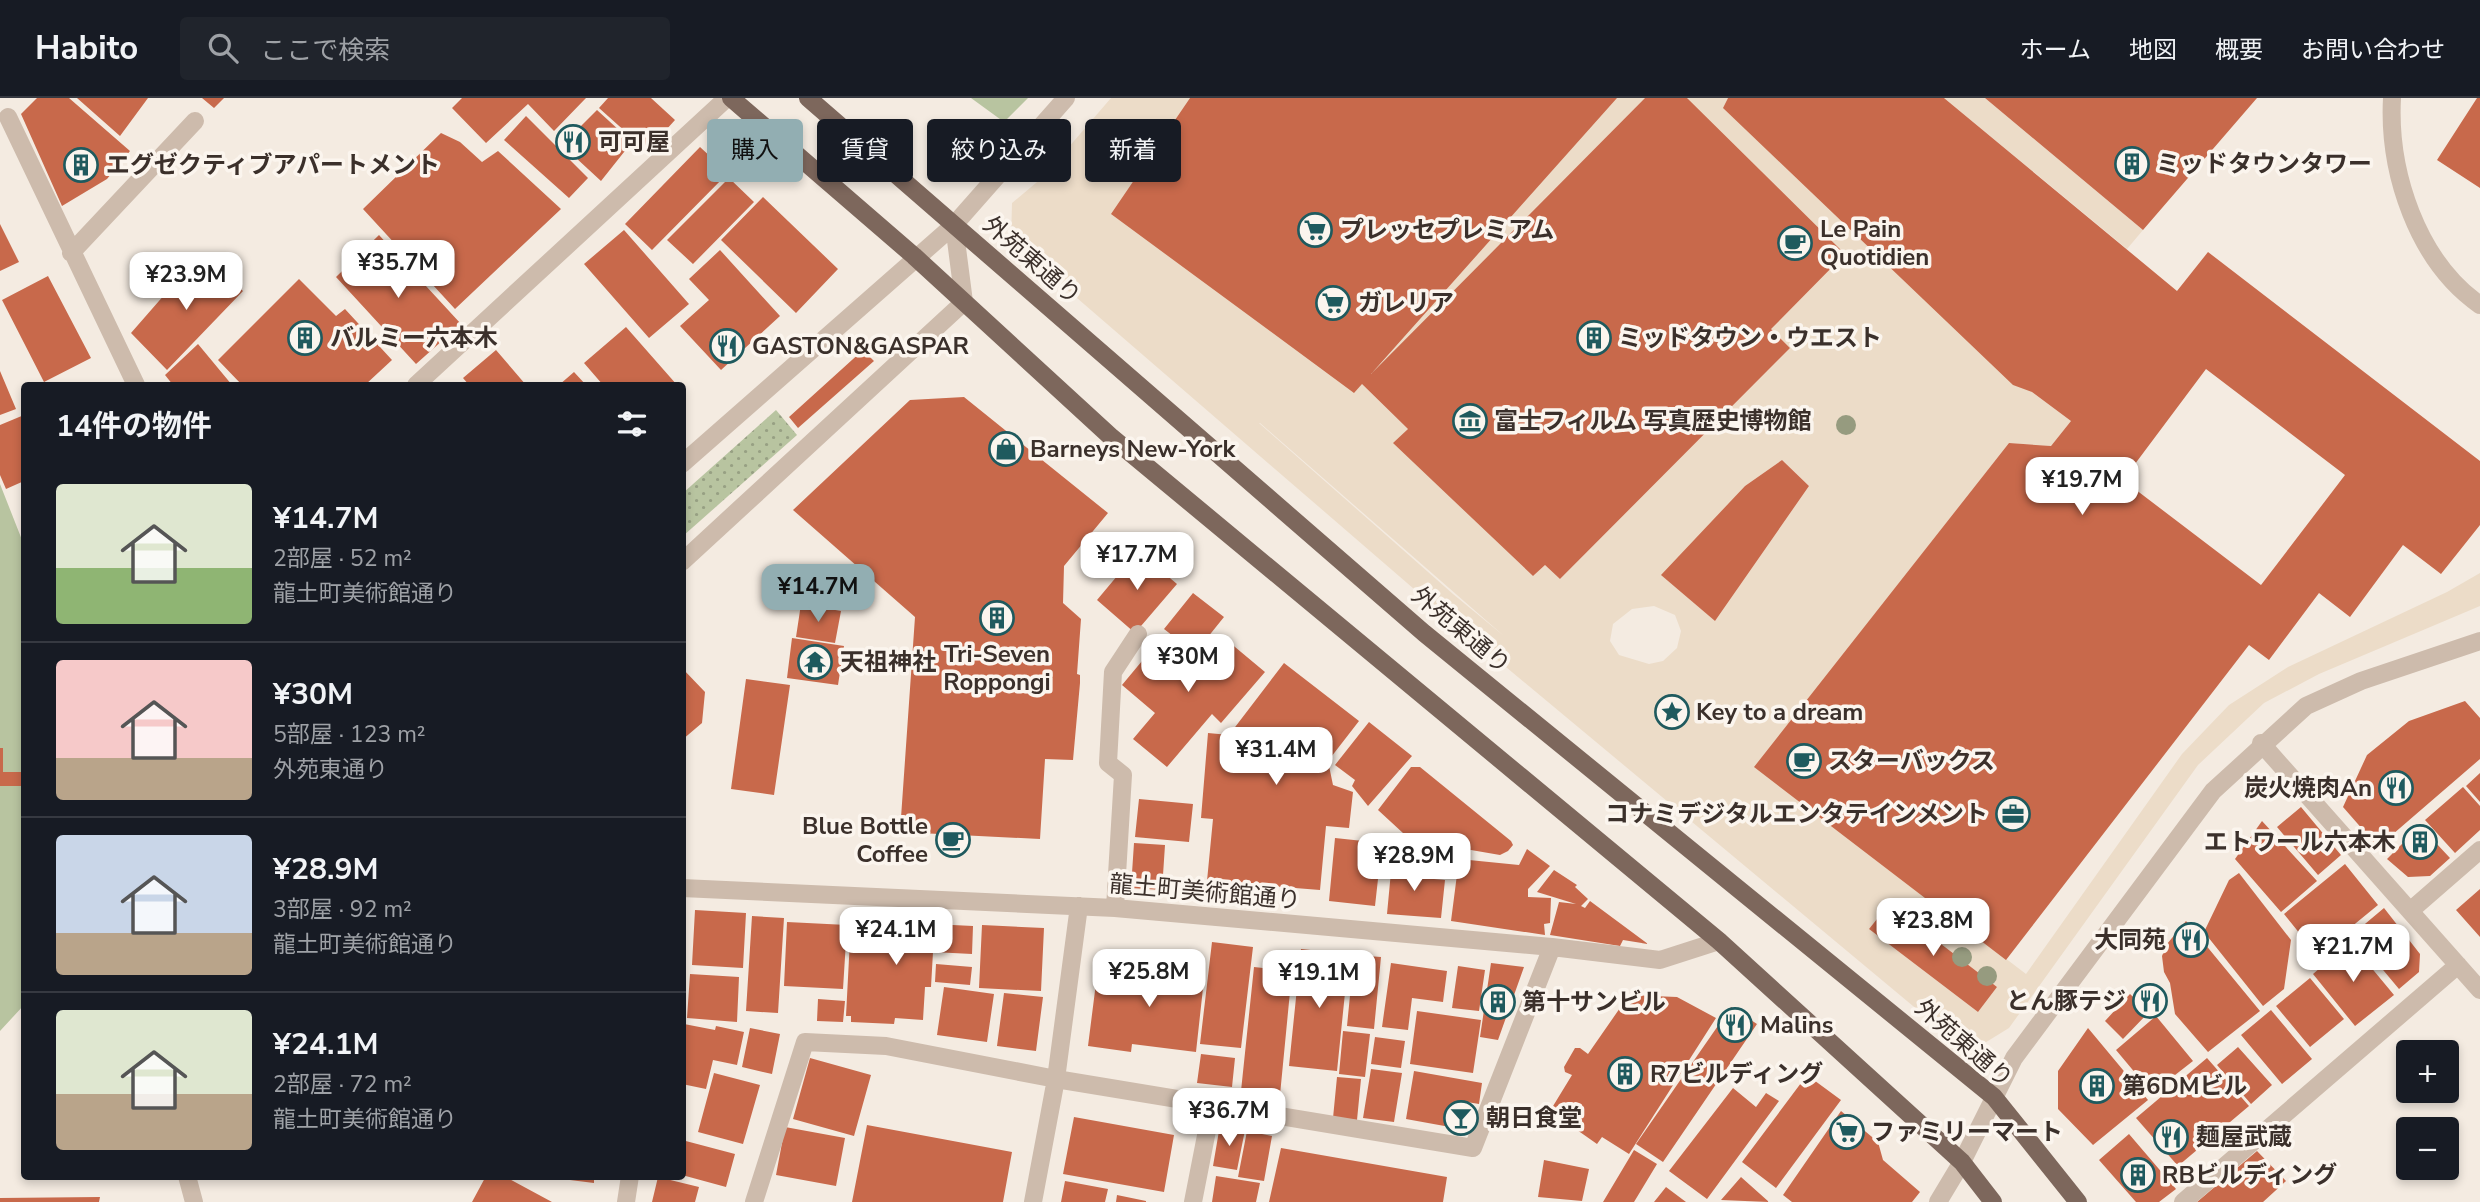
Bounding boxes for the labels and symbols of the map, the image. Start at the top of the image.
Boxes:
restaurant icon: 可可屋 [554,123,592,161]
place label: 可可屋 [598,126,670,158]
building icon: ミッドタウンタワー [2113,145,2151,183]
building icon: エグゼクティブアパートメント [62,146,100,184]
place label: ミッドタウンタワー [2156,148,2372,180]
place label: エグゼクティブアパートメント [106,149,440,181]
street label: 外苑東通り [976,209,1088,311]
supermarket icon: プレッセプレミアム [1296,211,1334,249]
place label: Le Pain Quotidien [1820,213,1929,273]
place label: プレッセプレミアム [1340,214,1554,246]
cafe icon: Le Pain Quotidien [1776,224,1814,262]
pin: ¥35.7M [341,240,455,300]
pin: ¥23.9M [129,252,243,312]
supermarket icon: ガレリア [1314,284,1352,322]
place label: ガレリア [1358,287,1454,319]
building icon: バルミー六本木 [286,319,324,357]
building icon: ミッドタウン・ウエスト [1575,319,1613,357]
place label: バルミー六本木 [330,322,498,354]
place label: ミッドタウン・ウエスト [1618,322,1882,354]
restaurant icon: GASTON&GASPAR [708,327,746,365]
place label: GASTON&GASPAR [752,330,969,362]
museum icon: 富士フィルム 写真歴史博物館 [1451,402,1489,440]
place label: 富士フィルム 写真歴史博物館 [1494,405,1812,437]
shop icon: Barneys New-York [987,430,1025,468]
place label: Barneys New-York [1030,433,1237,465]
pin: ¥19.7M [2025,458,2139,517]
pin: ¥17.7M [1080,532,1194,592]
pin: ¥14.7M [761,564,875,624]
street label: 外苑東通り [1405,579,1517,681]
building icon: Tri-Seven Roppongi [978,599,1016,637]
pin: ¥30M [1147,634,1229,694]
place label: Tri-Seven Roppongi [943,638,1051,698]
temple icon: 天祖神社 [796,643,834,681]
place label: 天祖神社 [840,646,936,678]
place icon: Key to a dream [1653,693,1691,731]
place label: Key to a dream [1696,696,1863,728]
pin: ¥31.4M [1219,728,1333,787]
cafe icon: スターバックス [1785,742,1823,780]
place label: スターバックス [1828,745,1995,777]
restaurant icon: 炭火焼肉An [2377,769,2415,807]
place label: 炭火焼肉An [2244,772,2372,804]
office icon: コナミデジタルエンタテインメント [1994,795,2032,833]
place label: コナミデジタルエンタテインメント [1605,798,1988,830]
place label: Blue Bottle Coffee [802,810,928,870]
cafe icon: Blue Bottle Coffee [934,821,972,859]
building icon: エトワール六本木 [2401,823,2439,861]
place label: エトワール六本木 [2204,826,2396,858]
pin: ¥28.9M [1357,834,1471,893]
street label: 龍土町美術館通り [1108,868,1302,916]
pin: ¥23.8M [1876,898,1990,958]
pin: ¥24.1M [839,908,953,967]
restaurant icon: 大同苑 [2172,921,2210,959]
place label: 大同苑 [2094,924,2166,956]
pin: ¥21.7M [2296,924,2410,984]
pin: ¥25.8M [1092,950,1206,1009]
pin: ¥19.1M [1262,950,1376,1010]
restaurant icon: とん豚テジ [2131,982,2169,1020]
building icon: 第十サンビル [1479,983,1517,1021]
place label: とん豚テジ [2006,985,2126,1017]
place label: 第十サンビル [1522,986,1666,1018]
street label: 外苑東通り [1908,992,2020,1094]
restaurant icon: Malins [1716,1006,1754,1044]
place label: Malins [1760,1009,1834,1041]
building icon: R7ビルディング [1606,1055,1644,1093]
place label: R7ビルディング [1650,1058,1823,1090]
building icon: 第6DMビル [2078,1067,2116,1105]
place label: 第6DMビル [2122,1070,2248,1102]
pin: ¥36.7M [1172,1088,1286,1148]
bar icon: 朝日食堂 [1442,1099,1480,1137]
place label: 朝日食堂 [1486,1102,1582,1134]
supermarket icon: ファミリーマート [1828,1113,1866,1151]
place label: ファミリーマート [1871,1116,2063,1148]
restaurant icon: 麺屋武蔵 [2152,1118,2190,1156]
place label: 麺屋武蔵 [2196,1121,2292,1153]
building icon: RBビルディング [2119,1156,2157,1194]
place label: RBビルディング [2162,1159,2337,1191]

